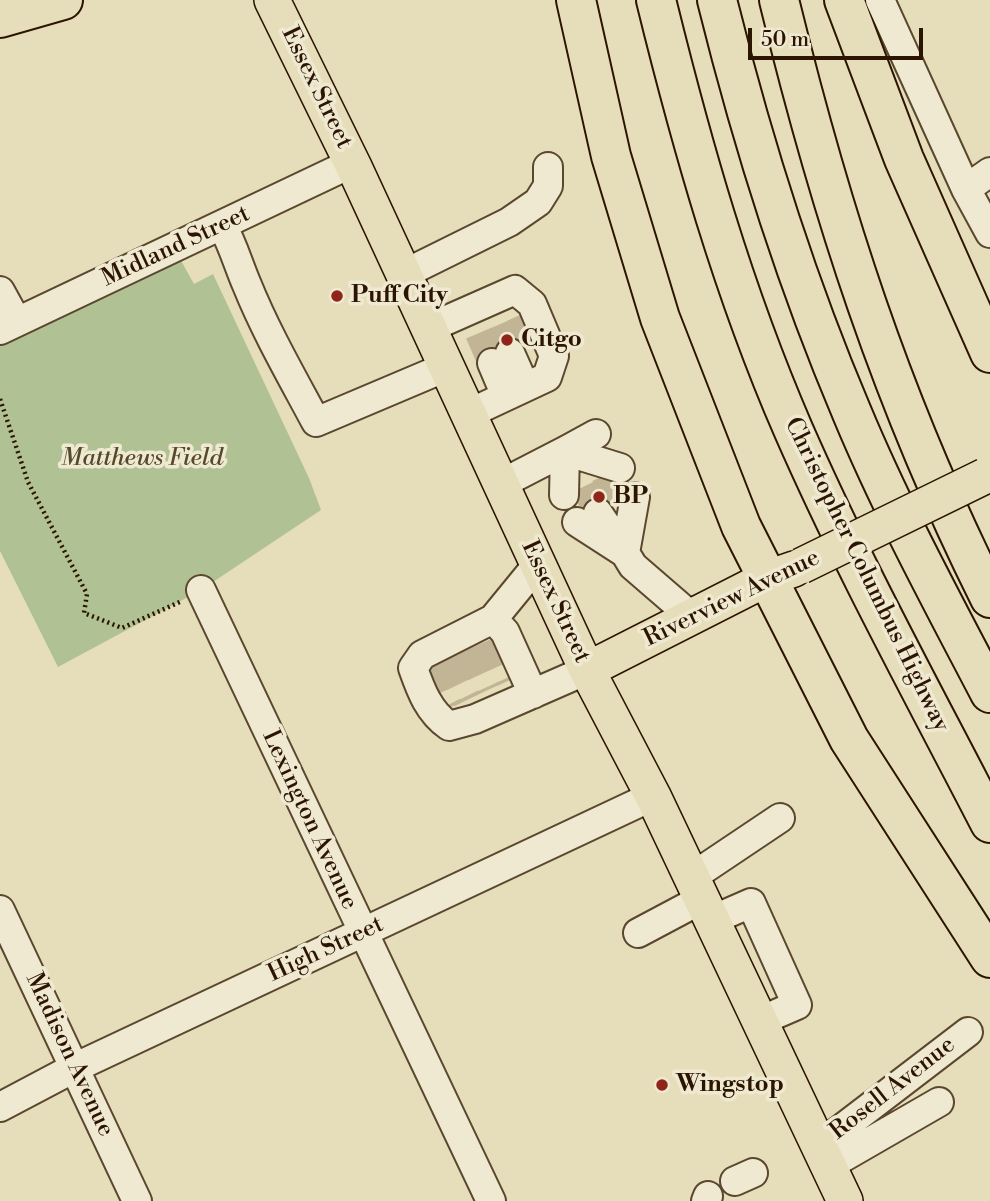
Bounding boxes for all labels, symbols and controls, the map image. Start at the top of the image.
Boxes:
scale bar [752,14,927,58]
street label: Essex Street [274,22,358,154]
text: 50 m [761,27,809,53]
street label: Midland Street [97,200,255,294]
place label: Puff City [351,282,448,310]
marker: Puff City [329,288,345,304]
place label: Citgo [521,326,582,354]
marker: Citgo [499,332,515,348]
street label: Christopher Columbus Highway [777,413,955,737]
park label: Matthews Field [61,445,223,473]
place label: BP [613,483,648,511]
marker: BP [591,489,607,505]
street label: Essex Street [514,536,596,668]
street label: Riverview Avenue [639,544,825,654]
street label: Lexington Avenue [255,726,363,914]
street label: High Street [264,911,388,989]
street label: Madison Avenue [18,969,120,1141]
street label: Rosell Avenue [825,1031,961,1147]
place label: Wingstop [676,1071,784,1099]
marker: Wingstop [654,1077,670,1093]

